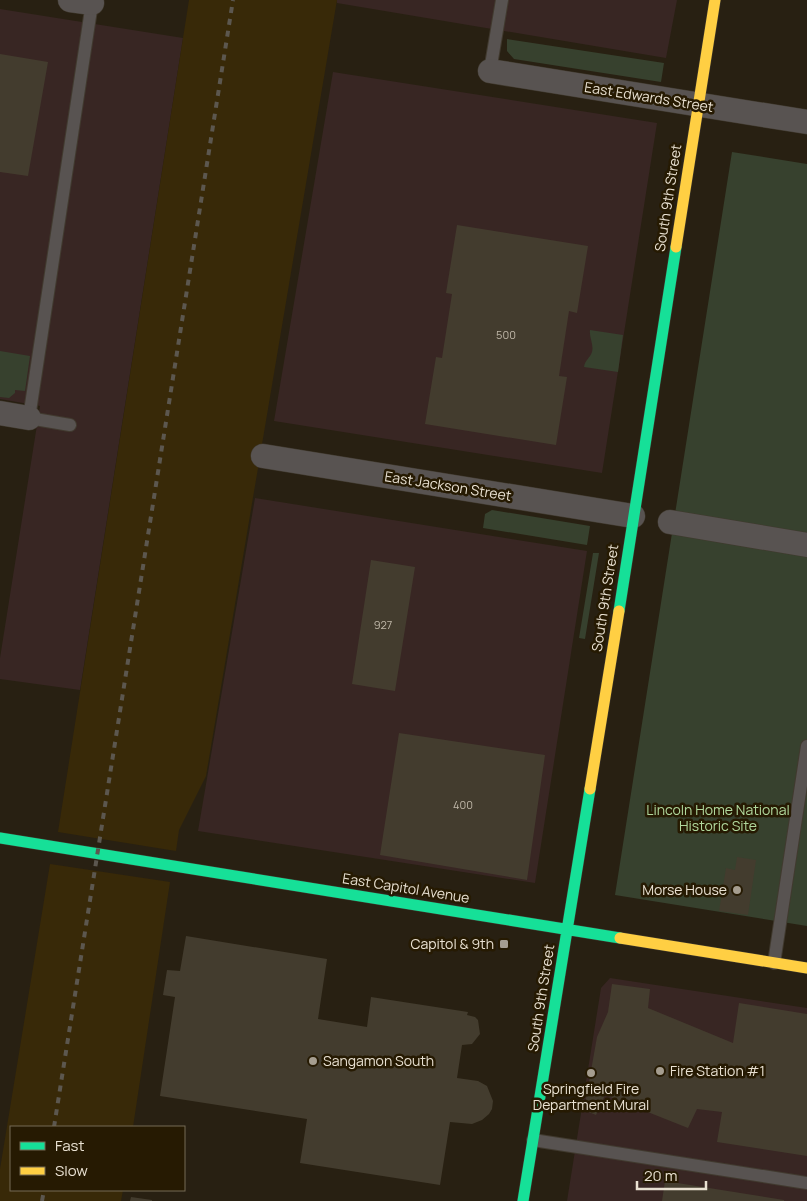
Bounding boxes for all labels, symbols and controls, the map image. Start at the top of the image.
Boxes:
street label: East Edwards Street [583,77,715,116]
street label: South 9th Street [650,142,685,253]
house number: 500 [496,327,516,342]
street label: East Jackson Street [383,466,513,505]
street label: South 9th Street [587,542,622,653]
house number: 927 [374,617,392,632]
house number: 400 [453,797,473,812]
park label: Lincoln Home National Historic Site [646,800,790,835]
street label: East Capitol Avenue [341,868,471,907]
place label: Morse House [642,880,727,899]
marker: Morse House [731,884,743,896]
place label: Capitol & 9th [410,934,494,953]
marker: Capitol & 9th [498,938,510,950]
street label: South 9th Street [523,942,558,1053]
place label: Sangamon South [323,1051,434,1070]
marker: Sangamon South [307,1055,319,1067]
place label: Fire Station #1 [670,1061,765,1080]
marker: Fire Station #1 [654,1065,666,1077]
marker: Springfield Fire Department Mural [585,1067,597,1079]
place label: Springfield Fire Department Mural [533,1079,649,1114]
legend [10,1126,185,1191]
text: Fast [55,1135,84,1156]
scale bar [637,1158,706,1190]
text: Slow [55,1160,88,1181]
text: 20 m [644,1165,677,1186]

